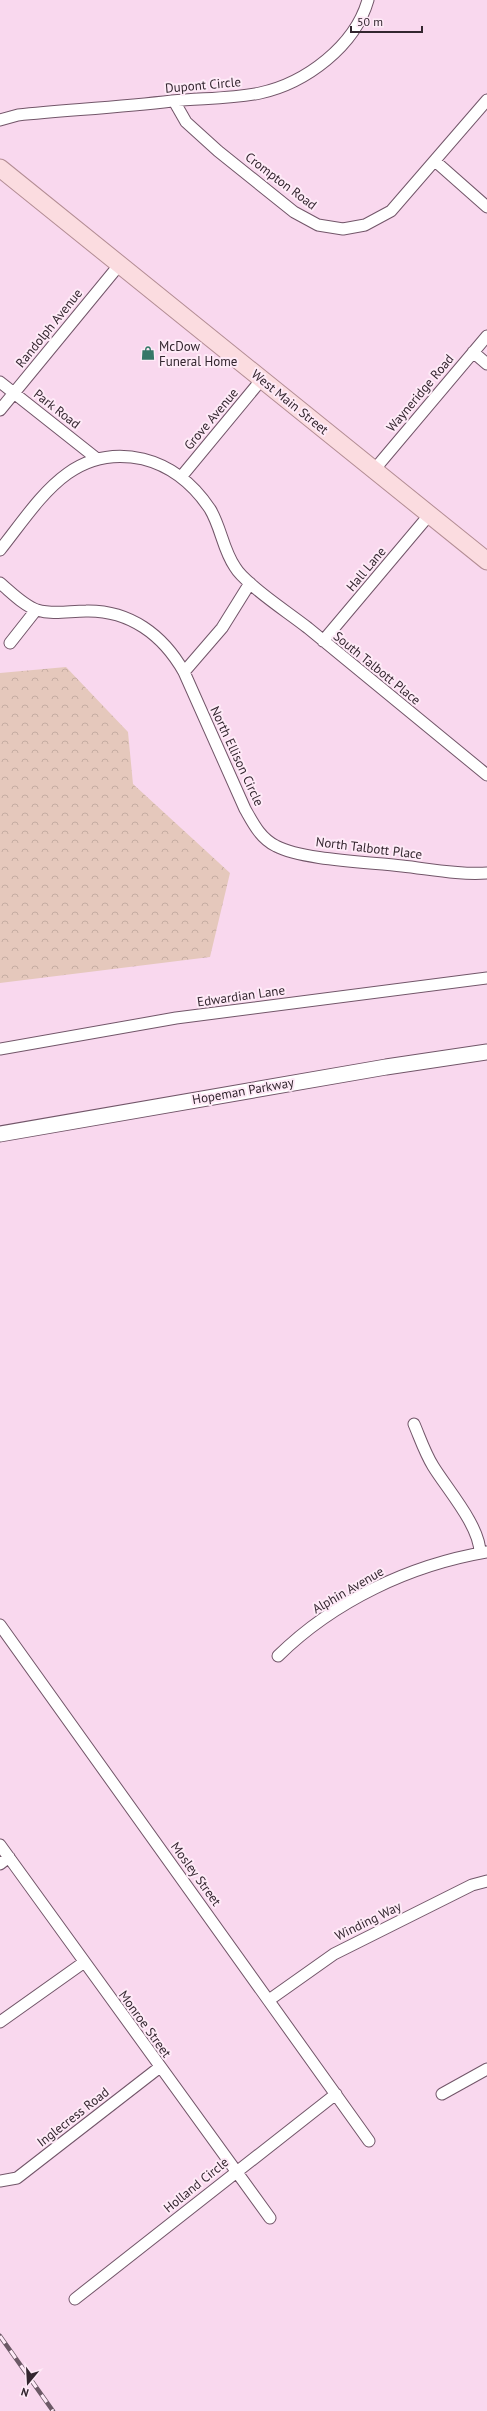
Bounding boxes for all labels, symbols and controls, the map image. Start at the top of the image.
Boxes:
scale bar [351,8,422,34]
text: 50 m [357,14,383,29]
street label: Dupont Circle [164,73,242,97]
street label: Crompton Road [242,148,320,214]
street label: Randolph Avenue [12,285,86,371]
place label: McDow Funeral Home [159,338,237,370]
shop icon: McDow Funeral Home [140,345,156,361]
street label: Wayneridge Road [383,351,457,435]
street label: West Main Street [248,366,332,439]
street label: Grove Avenue [180,385,242,453]
street label: Park Road [30,386,84,432]
street label: Hall Lane [342,543,390,595]
street label: South Talbott Place [330,628,424,708]
street label: North Ellison Circle [206,703,268,809]
street label: North Talbott Place [315,833,423,863]
street label: Edwardian Lane [196,981,286,1011]
street label: Hopeman Parkway [191,1074,295,1108]
street label: Alphin Avenue [309,1563,387,1617]
street label: Mosley Street [167,1839,225,1910]
street label: Winding Way [332,1898,404,1944]
street label: Monroe Street [115,1987,175,2061]
street label: Inglecress Road [34,2084,112,2150]
street label: Holland Circle [160,2154,232,2216]
north arrow [8,2363,48,2403]
text: N [19,2385,31,2400]

